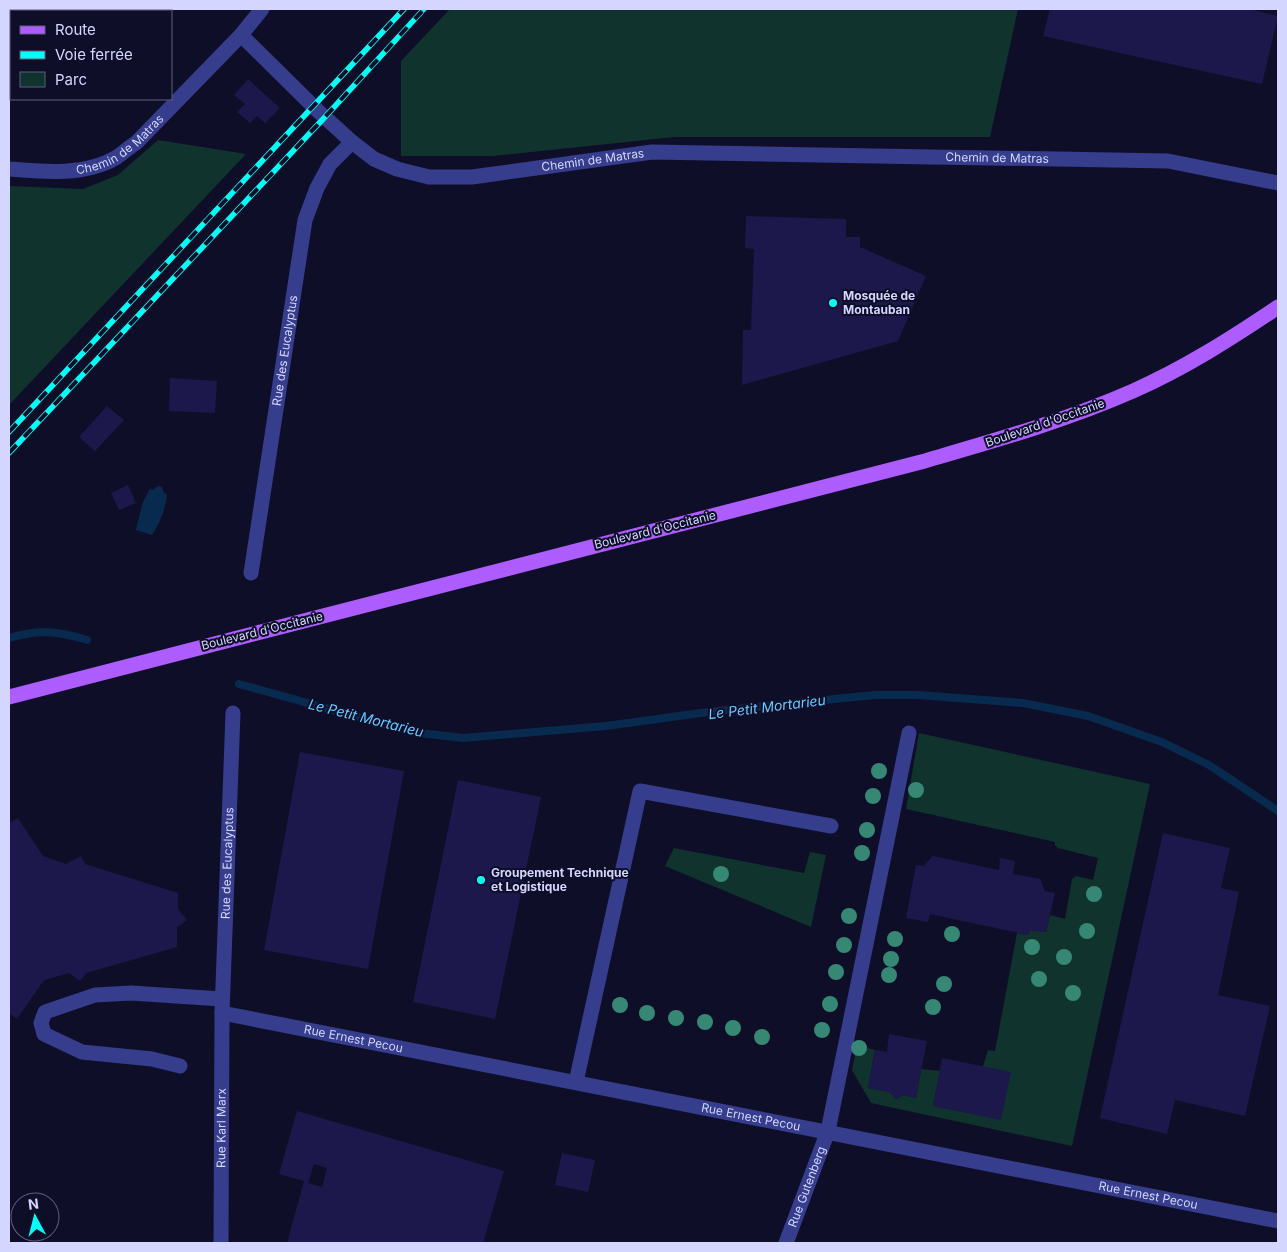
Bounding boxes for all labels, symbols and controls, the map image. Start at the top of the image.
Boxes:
legend [10,10,172,100]
text: Route [55,20,96,39]
text: Voie ferrée [55,45,133,64]
text: Parc [55,70,87,89]
street label: Chemin de Matras [75,111,167,177]
street label: Chemin de Matras [540,145,645,174]
street label: Chemin de Matras [945,149,1049,166]
place label: Mosquée de Montauban [843,288,915,317]
street label: Rue des Eucalyptus [269,294,300,407]
marker: Mosquée de Montauban [827,297,839,309]
street label: Boulevard d'Occitanie [983,395,1106,450]
street label: Boulevard d'Occitanie [593,507,717,552]
street label: Boulevard d'Occitanie [200,608,324,653]
water label: Le Petit Mortarieu [707,691,827,722]
water label: Le Petit Mortarieu [307,695,426,740]
street label: Rue des Eucalyptus [217,807,237,919]
place label: Groupement Technique et Logistique [491,865,629,894]
marker: Groupement Technique et Logistique [475,874,487,886]
street label: Rue Ernest Pecou [303,1021,404,1055]
street label: Rue Karl Marx [213,1088,229,1168]
street label: Rue Ernest Pecou [700,1100,802,1134]
street label: Rue Gutenberg [785,1144,829,1229]
street label: Rue Ernest Pecou [1097,1178,1199,1212]
north arrow [10,1192,60,1242]
text: N [27,1195,40,1213]

